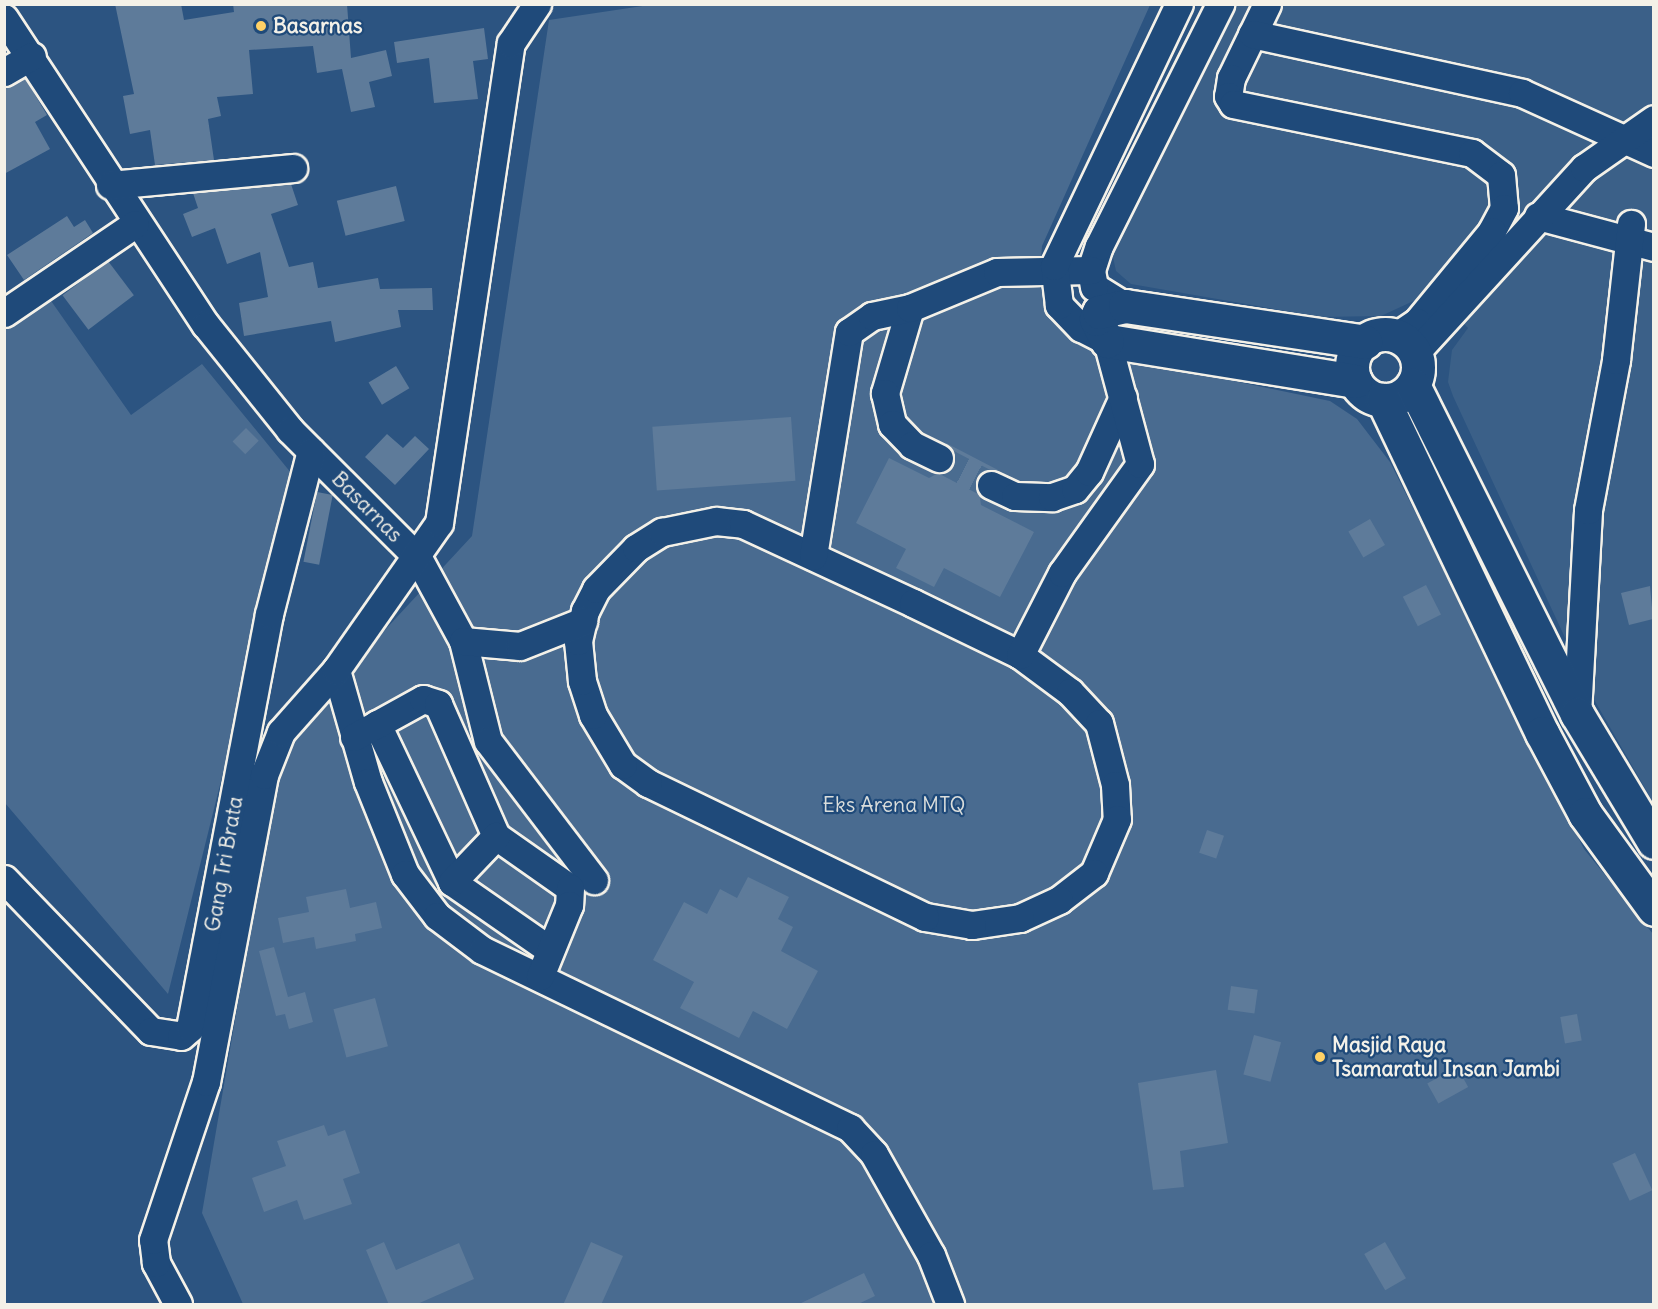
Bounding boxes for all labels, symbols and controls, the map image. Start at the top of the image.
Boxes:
place label: Basarnas [273,13,363,39]
marker: Basarnas [254,19,268,33]
street label: Basarnas [326,466,408,548]
park label: Eks Arena MTQ [823,792,965,818]
street label: Gang Tri Brata [200,794,248,934]
place label: Masjid Raya Tsamaratul Insan Jambi [1332,1032,1560,1082]
marker: Masjid Raya Tsamaratul Insan Jambi [1313,1050,1327,1064]

